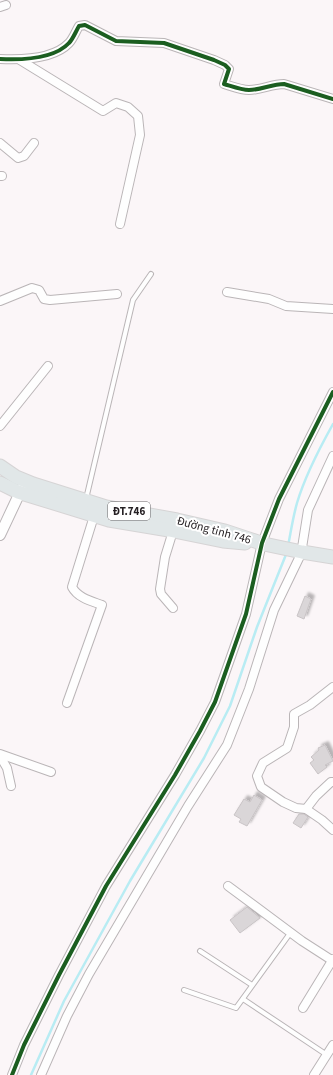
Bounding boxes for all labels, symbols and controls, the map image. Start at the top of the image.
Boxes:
road number: ĐT.746 [108,502,150,520]
street label: Đường tỉnh 746 [175,512,253,549]

